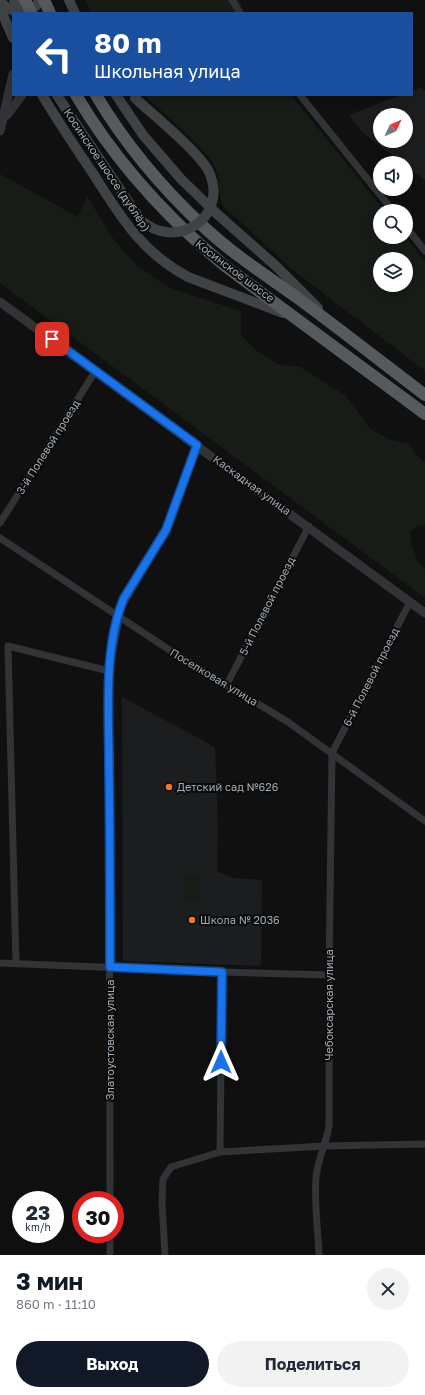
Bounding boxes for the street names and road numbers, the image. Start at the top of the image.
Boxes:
street label: Косинское шоссе (дублёр) [61,106,153,233]
street label: Косинское шоссе [193,237,277,304]
street label: 3-й Полевой проезд [13,397,82,496]
street label: Каскадная улица [211,452,294,517]
street label: 5-й Полевой проезд [236,554,297,657]
street label: 6-й Полевой проезд [340,625,401,728]
street label: Поселковая улица [168,645,260,708]
street label: Чебоксарская улица [322,949,335,1061]
street label: Златоустовская улица [103,980,116,1100]

